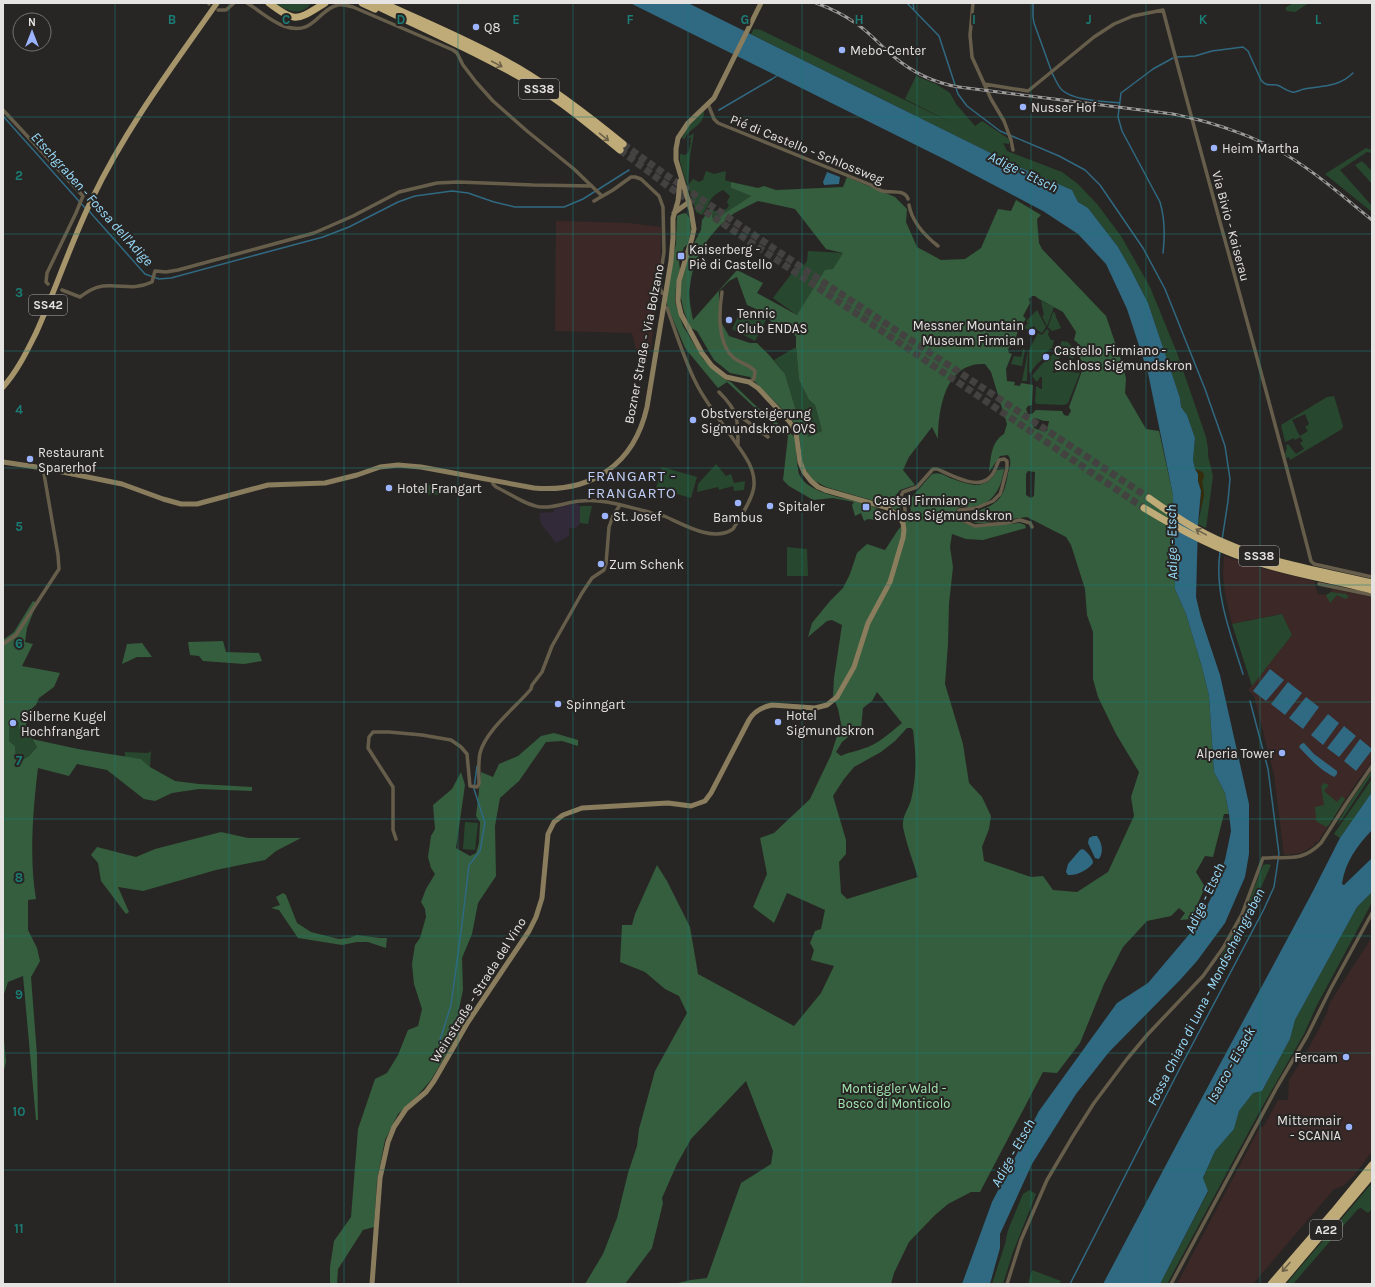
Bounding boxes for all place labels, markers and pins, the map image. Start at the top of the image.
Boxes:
place label: Q8 [484,20,500,35]
marker: Q8 [471,22,481,32]
place label: Mebo-Center [850,43,926,58]
marker: Mebo-Center [837,45,847,55]
place label: Nusser Hof [1031,100,1097,115]
marker: Nusser Hof [1018,102,1028,112]
place label: Heim Martha [1222,141,1299,156]
marker: Heim Martha [1209,143,1219,153]
place label: Kaiserberg - Piè di Castello [689,242,772,272]
marker: Kaiserberg - Piè di Castello [676,251,686,261]
place label: Tennic Club ENDAS [737,306,807,336]
marker: Tennic Club ENDAS [724,315,734,325]
place label: Messner Mountain Museum Firmian [913,318,1024,348]
marker: Messner Mountain Museum Firmian [1027,327,1037,337]
place label: Castello Firmiano - Schloss Sigmundskron [1054,343,1192,373]
marker: Castello Firmiano - Schloss Sigmundskron [1041,352,1051,362]
place label: Obstversteigerung Sigmundskron OVS [701,406,816,436]
marker: Obstversteigerung Sigmundskron OVS [688,415,698,425]
place label: Restaurant Sparerhof [38,445,104,475]
marker: Restaurant Sparerhof [25,454,35,464]
place label: Hotel Frangart [397,481,482,496]
marker: Hotel Frangart [384,483,394,493]
place label: Castel Firmiano - Schloss Sigmundskron [874,493,1012,523]
marker: Bambus [733,498,743,508]
place label: Spitaler [778,499,825,514]
marker: Spitaler [765,501,775,511]
marker: Castel Firmiano - Schloss Sigmundskron [861,502,871,512]
place label: St. Josef [613,509,662,524]
place label: Bambus [713,510,763,525]
marker: St. Josef [600,511,610,521]
place label: Zum Schenk [609,557,684,572]
marker: Zum Schenk [596,559,606,569]
place label: Spinngart [566,697,625,712]
marker: Spinngart [553,699,563,709]
place label: Hotel Sigmundskron [786,708,874,738]
place label: Silberne Kugel Hochfrangart [21,709,106,739]
marker: Hotel Sigmundskron [773,717,783,727]
marker: Silberne Kugel Hochfrangart [8,718,18,728]
place label: Alperia Tower [1196,746,1274,761]
marker: Alperia Tower [1277,748,1287,758]
place label: Fercam [1294,1050,1338,1065]
marker: Fercam [1341,1052,1351,1062]
place label: Mittermair - SCANIA [1277,1113,1342,1143]
marker: Mittermair - SCANIA [1344,1122,1354,1132]

